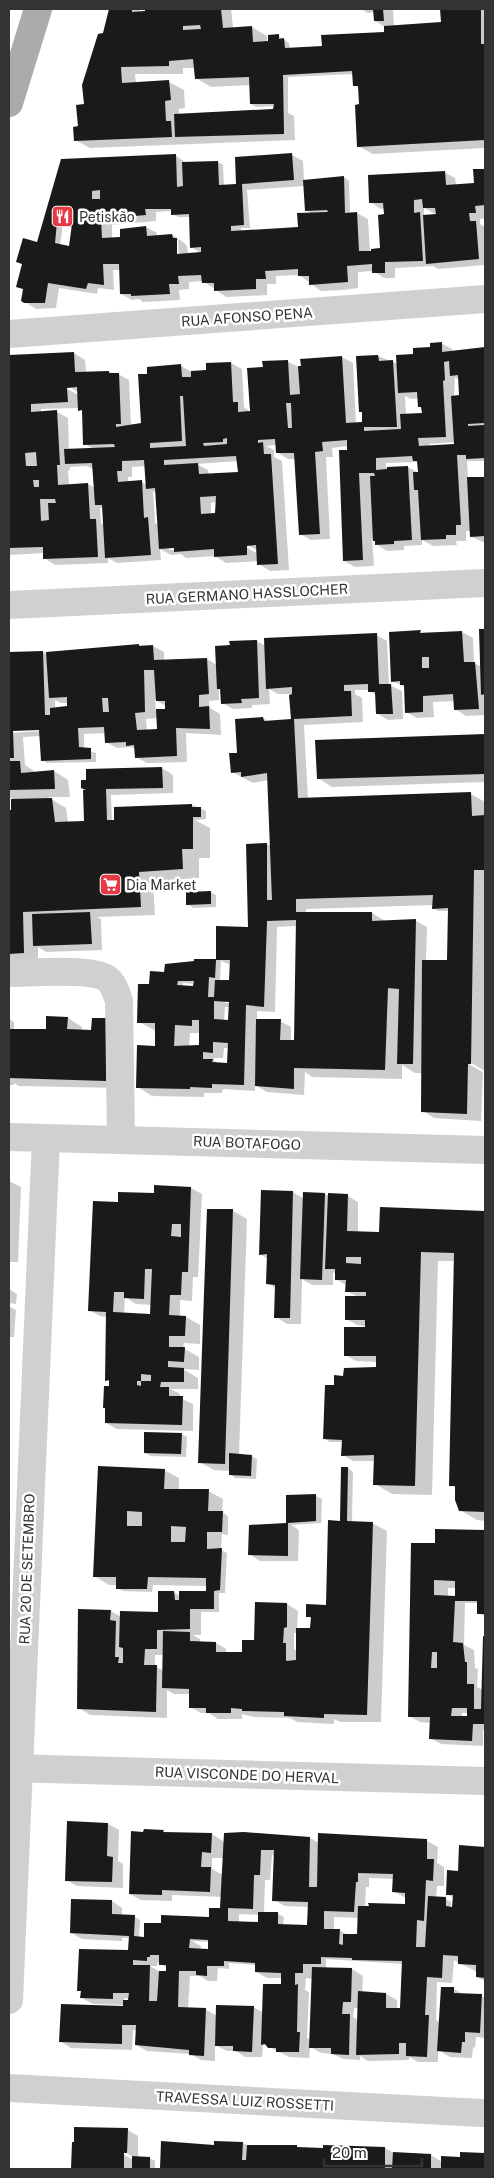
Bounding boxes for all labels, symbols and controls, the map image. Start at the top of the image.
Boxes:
restaurant icon: Petiskão [51,205,75,229]
place label: Petiskão [79,209,135,225]
street label: RUA AFONSO PENA [181,304,313,330]
street label: RUA GERMANO HASSLOCHER [145,581,349,607]
supermarket icon: Dia Market [98,873,122,897]
place label: Dia Market [126,877,196,893]
street label: RUA BOTAFOGO [193,1133,301,1153]
street label: RUA 20 DE SETEMBRO [16,1493,38,1645]
street label: RUA VISCONDE DO HERVAL [155,1764,339,1786]
street label: TRAVESSA LUIZ ROSSETTI [156,2088,334,2114]
scale bar [324,2136,422,2168]
text: 20 m [332,2144,367,2161]

